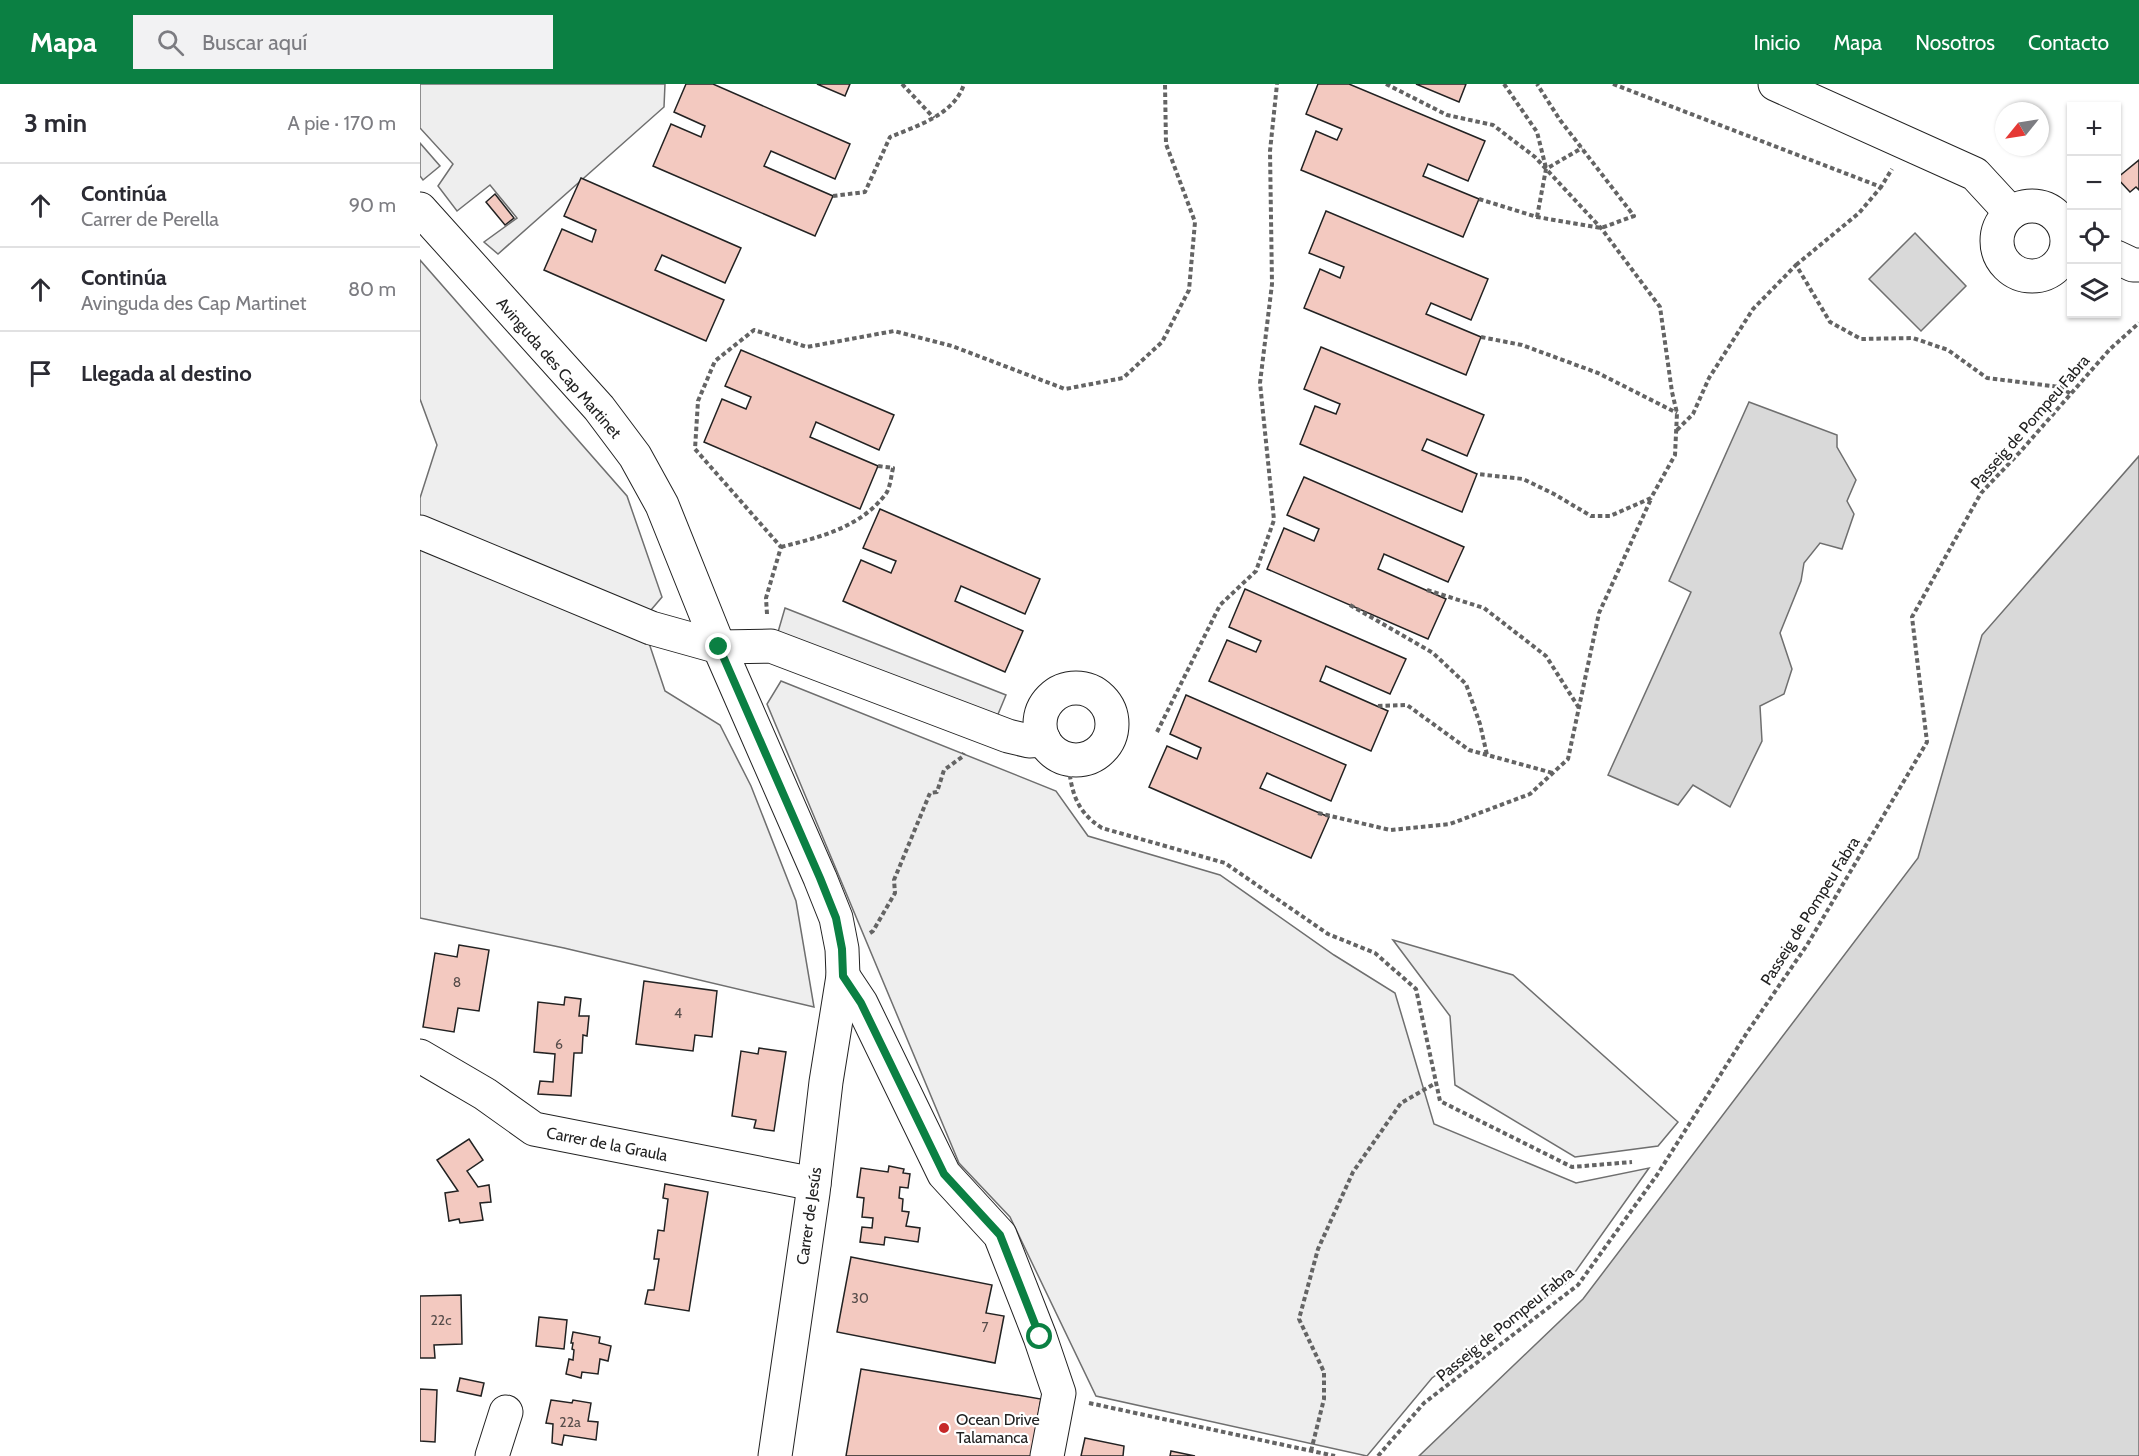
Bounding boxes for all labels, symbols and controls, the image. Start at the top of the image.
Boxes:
search box [133,15,553,69]
text: Mapa [30,25,97,59]
icon: search [154,26,187,59]
text: Buscar aquí [202,29,307,56]
text: Inicio [1753,30,1800,55]
text: Mapa [1833,30,1882,55]
text: Nosotros [1915,30,1995,55]
text: Contacto [2028,30,2109,55]
north arrow [1995,102,2049,156]
map controls [2067,102,2121,318]
button: + [2067,102,2121,156]
text: 3 min [24,107,87,139]
text: A pie · 170 m [287,111,396,135]
button: − [2067,156,2121,210]
text: Continúa [81,180,167,207]
icon: ahead [24,189,57,222]
text: 90 m [349,193,396,217]
text: Carrer de Perella [81,207,219,231]
button: locate [2067,210,2121,264]
text: Continúa [81,264,167,291]
button: layers [2067,264,2121,318]
icon: ahead [24,273,57,306]
text: 80 m [348,277,396,301]
text: Avinguda des Cap Martinet [81,291,306,315]
street label: Avinguda des Cap Martinet [493,294,626,443]
street label: Passeig de Pompeu Fabra [1967,351,2094,493]
icon: arrive [24,357,57,390]
text: Llegada al destino [81,360,252,387]
route end [705,633,731,659]
street label: Passeig de Pompeu Fabra [1757,833,1864,989]
house number: 8 [453,973,461,991]
house number: 4 [674,1004,682,1022]
house number: 6 [555,1035,563,1053]
street label: Carrer de la Graula [545,1123,670,1165]
street label: Carrer de Jesús [793,1165,825,1266]
street label: Passeig de Pompeu Fabra [1433,1263,1578,1385]
house number: 30 [851,1289,869,1307]
house number: 22c [430,1311,452,1329]
house number: 7 [981,1318,989,1336]
route start [1026,1323,1052,1349]
place label: Ocean Drive Talamanca [956,1410,1040,1447]
house number: 22a [559,1413,581,1431]
marker: Ocean Drive Talamanca [937,1421,951,1435]

